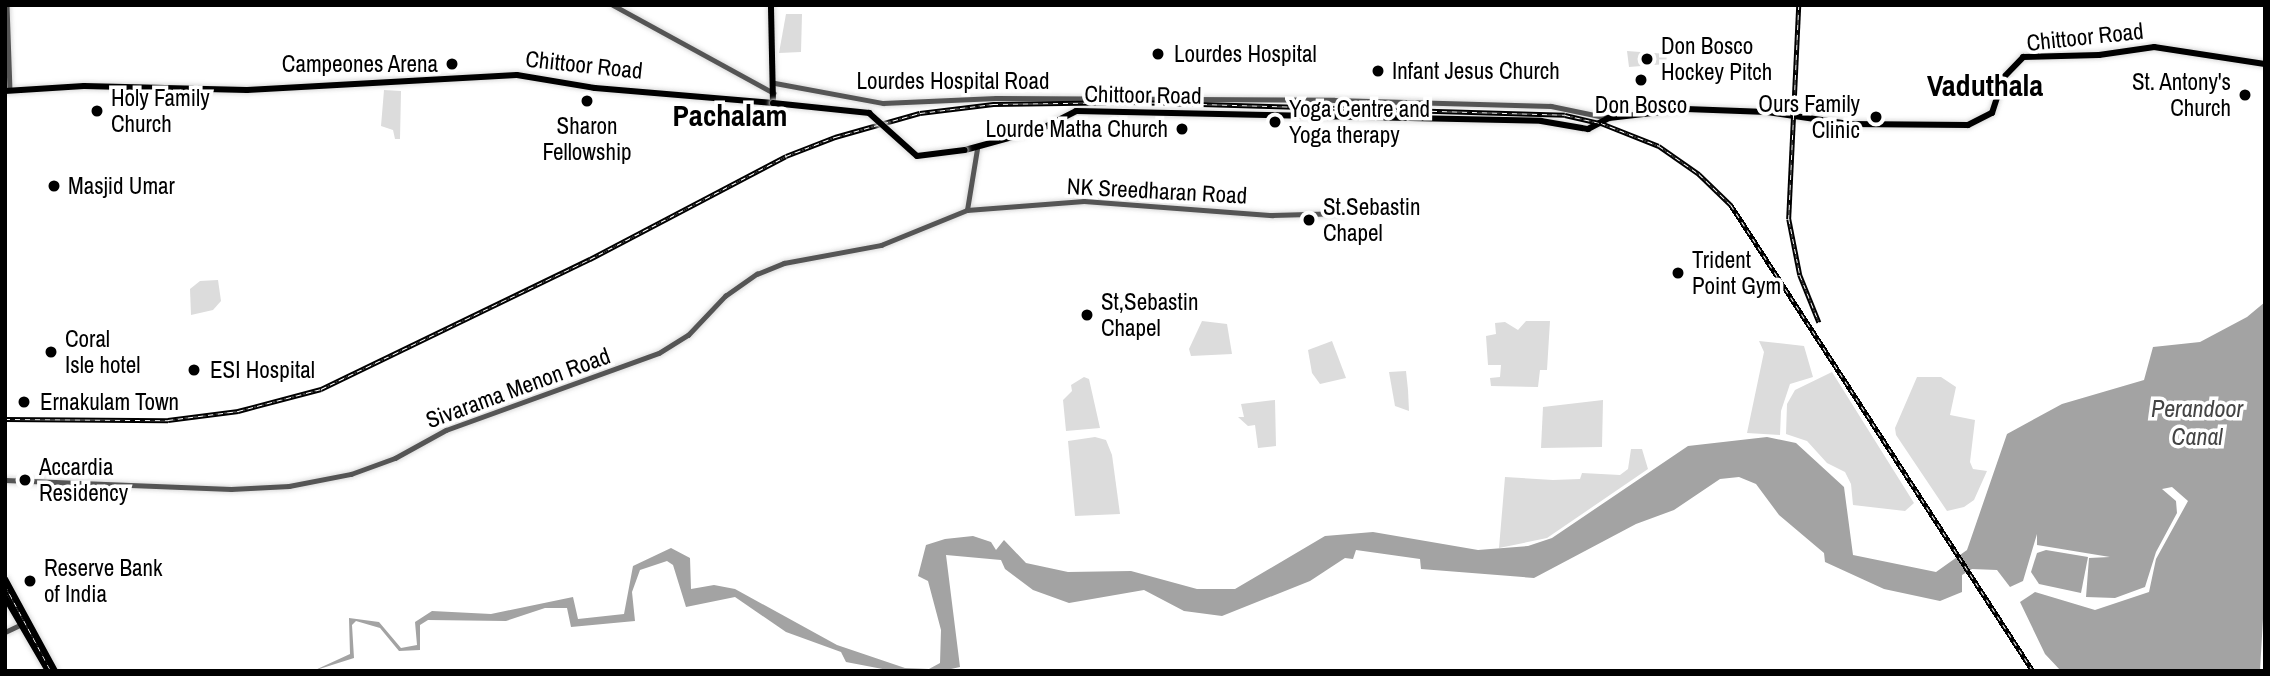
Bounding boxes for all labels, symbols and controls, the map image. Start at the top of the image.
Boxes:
street label: Chittoor Road [2025,17,2145,57]
place label: Don Bosco Hockey Pitch [1661,32,1772,86]
place label: Lourdes Hospital [1174,40,1317,68]
marker: Lourdes Hospital [1148,44,1168,64]
street label: Chittoor Road [524,45,644,85]
place label: Campeones Arena [281,50,438,78]
marker: Don Bosco Hockey Pitch [1639,51,1655,67]
marker: Campeones Arena [444,56,460,72]
place label: Infant Jesus Church [1392,57,1560,85]
marker: Infant Jesus Church [1370,63,1386,79]
street label: Lourdes Hospital Road [857,67,1049,95]
district label: Vaduthala [1927,67,2043,103]
place label: St. Antony's Church [2131,68,2231,122]
marker: Don Bosco [1633,72,1649,88]
street label: Chittoor Road [1084,80,1202,110]
place label: Holy Family Church [111,84,210,138]
marker: St. Antony's Church [2237,87,2253,103]
place label: Ours Family Clinic [1758,90,1860,144]
place label: Don Bosco [1595,91,1687,119]
marker: Sharon Fellowship [579,93,595,109]
place label: Yoga Centre and Yoga therapy [1289,95,1430,149]
district label: Pachalam [673,97,787,133]
marker: Holy Family Church [89,103,105,119]
marker: Ours Family Clinic [1866,107,1886,127]
place label: Sharon Fellowship [542,112,632,166]
marker: Yoga Centre and Yoga therapy [1267,114,1283,130]
place label: Lourde Matha Church [986,115,1168,143]
marker: Lourde Matha Church [1174,121,1190,137]
place label: Masjid Umar [68,172,175,200]
street label: NK Sreedharan Road [1066,173,1248,209]
marker: Masjid Umar [46,178,62,194]
place label: St.Sebastin Chapel [1323,193,1421,247]
marker: St.Sebastin Chapel [1301,212,1317,228]
place label: Trident Point Gym [1692,246,1781,300]
marker: Trident Point Gym [1670,265,1686,281]
place label: St,Sebastin Chapel [1101,288,1199,342]
marker: St,Sebastin Chapel [1079,307,1095,323]
place label: Coral Isle hotel [65,325,140,379]
street label: Sivarama Menon Road [422,342,614,434]
marker: Coral Isle hotel [43,344,59,360]
place label: ESI Hospital [210,356,315,384]
marker: ESI Hospital [184,360,204,380]
place label: Ernakulam Town [40,388,179,416]
marker: Ernakulam Town [14,392,34,412]
water label: Perandoor Canal [2151,395,2243,451]
place label: Accardia Residency [39,453,128,507]
marker: Accardia Residency [17,472,33,488]
place label: Reserve Bank of India [44,554,162,608]
marker: Reserve Bank of India [22,573,38,589]

